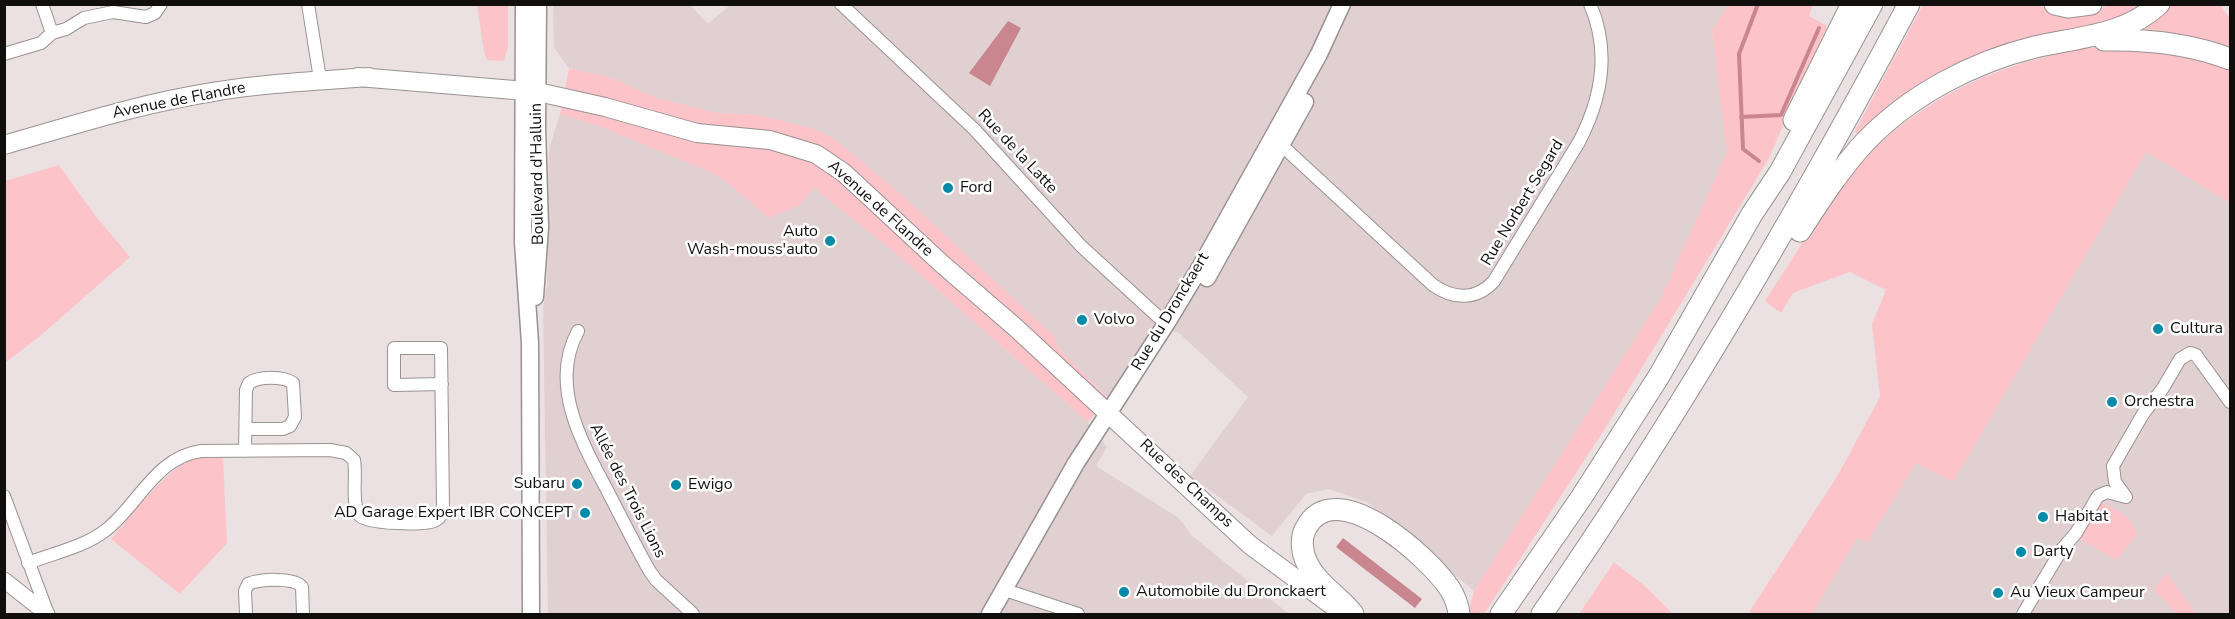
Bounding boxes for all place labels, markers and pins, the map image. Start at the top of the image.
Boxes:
place label: Ford [960,178,992,198]
marker: Ford [941,181,955,195]
place label: Auto Wash-mouss'auto [687,222,818,260]
marker: Auto Wash-mouss'auto [823,234,837,248]
place label: Volvo [1094,310,1135,330]
marker: Volvo [1075,313,1089,327]
place label: Cultura [2170,319,2223,339]
marker: Cultura [2151,322,2165,336]
place label: Orchestra [2124,392,2194,412]
marker: Orchestra [2105,395,2119,409]
place label: Subaru [514,474,565,494]
place label: Ewigo [688,475,733,495]
marker: Subaru [570,477,584,491]
marker: Ewigo [669,478,683,492]
place label: AD Garage Expert IBR CONCEPT [334,503,573,523]
marker: AD Garage Expert IBR CONCEPT [578,506,592,520]
place label: Habitat [2055,507,2108,527]
marker: Habitat [2036,510,2050,524]
place label: Darty [2033,542,2073,562]
marker: Darty [2014,545,2028,559]
place label: Automobile du Dronckaert [1136,582,1326,602]
place label: Au Vieux Campeur [2010,583,2145,603]
marker: Automobile du Dronckaert [1117,585,1131,599]
marker: Au Vieux Campeur [1991,586,2005,600]

